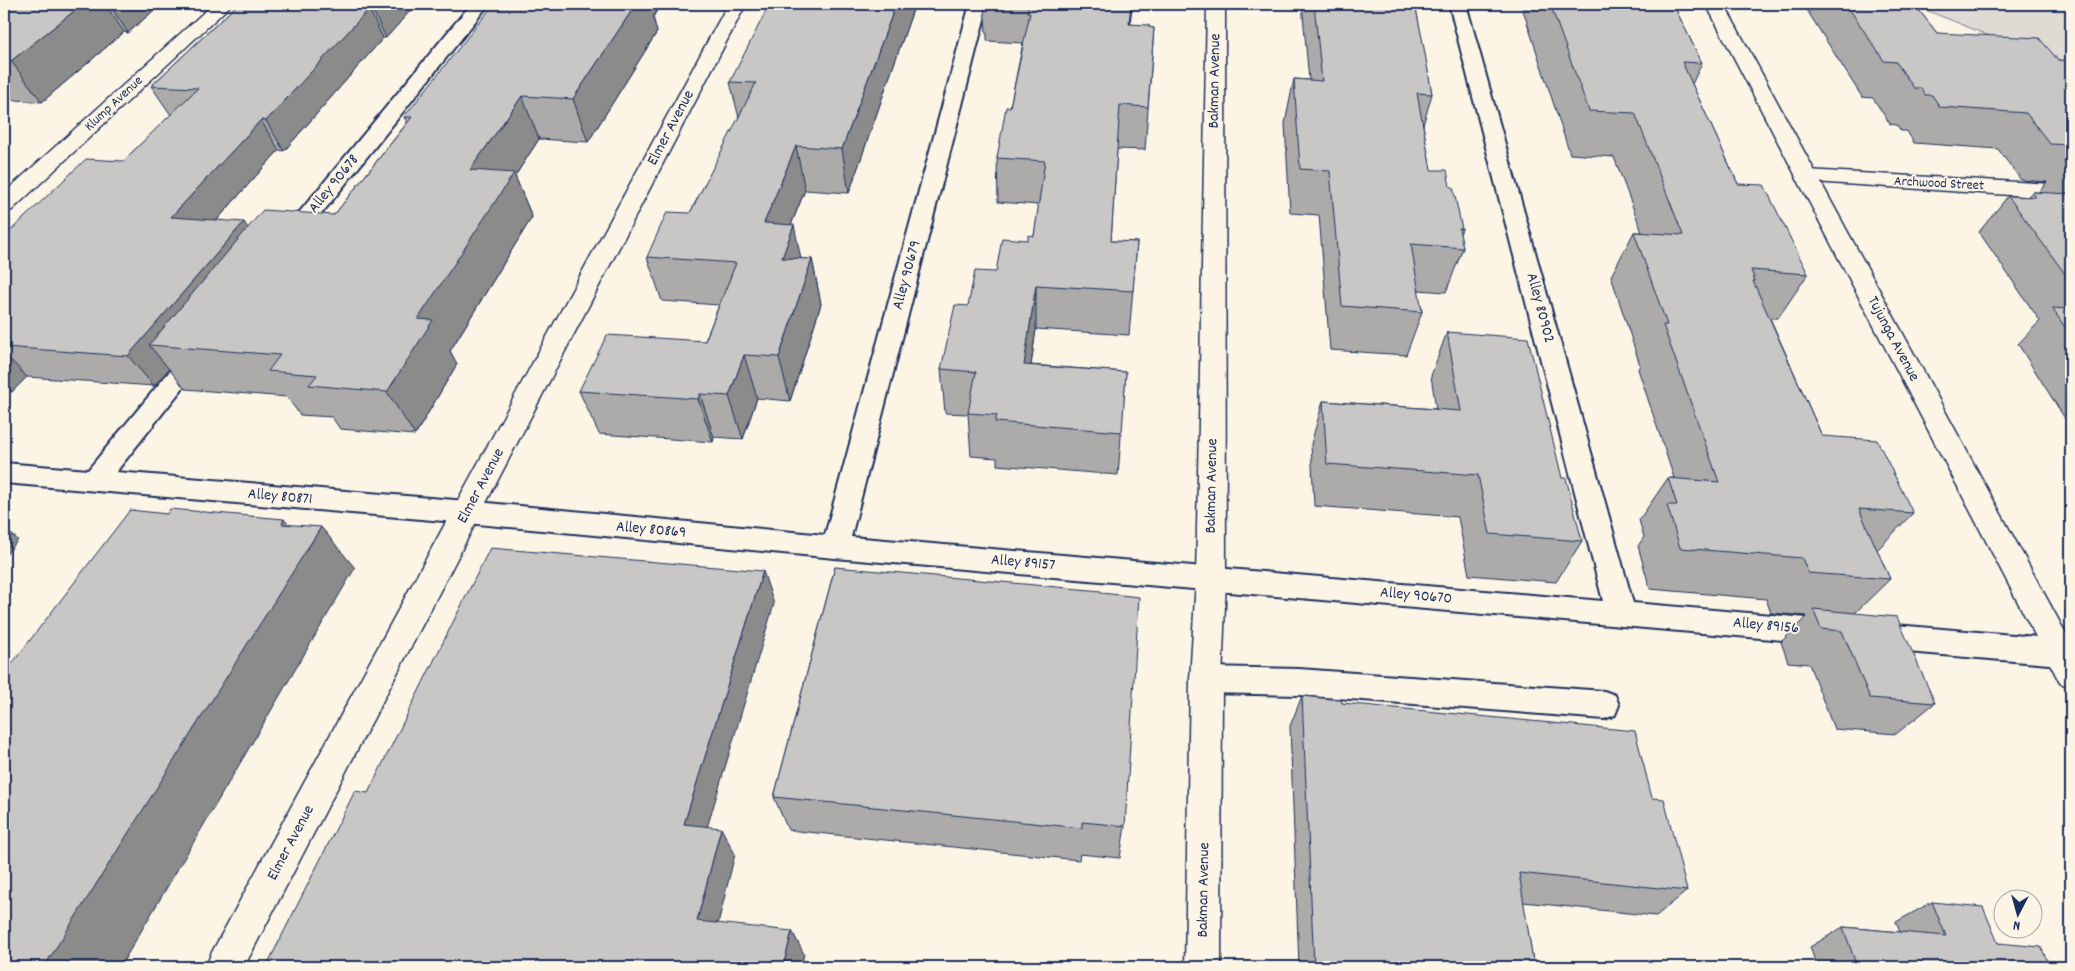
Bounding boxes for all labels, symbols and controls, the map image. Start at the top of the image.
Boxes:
street label: Bakman Avenue [1203,33,1227,129]
street label: Klump Avenue [80,72,148,136]
street label: Elmer Avenue [641,86,701,170]
street label: Alley 90678 [303,150,365,218]
street label: Archwood Street [1893,172,1985,196]
street label: Alley 90679 [887,238,927,312]
street label: Alley 80902 [1520,270,1560,346]
street label: Tujunga Avenue [1861,292,1925,386]
street label: Bakman Avenue [1200,438,1224,534]
street label: Elmer Avenue [451,444,511,528]
street label: Alley 80871 [247,483,313,511]
street label: Alley 80869 [615,515,687,545]
street label: Alley 89157 [990,549,1056,577]
street label: Alley 90670 [1379,581,1453,611]
street label: Alley 89156 [1732,612,1800,640]
street label: Elmer Avenue [261,801,321,885]
street label: Bakman Avenue [1192,842,1216,938]
north arrow [1992,888,2042,938]
text: N [2012,915,2021,935]

